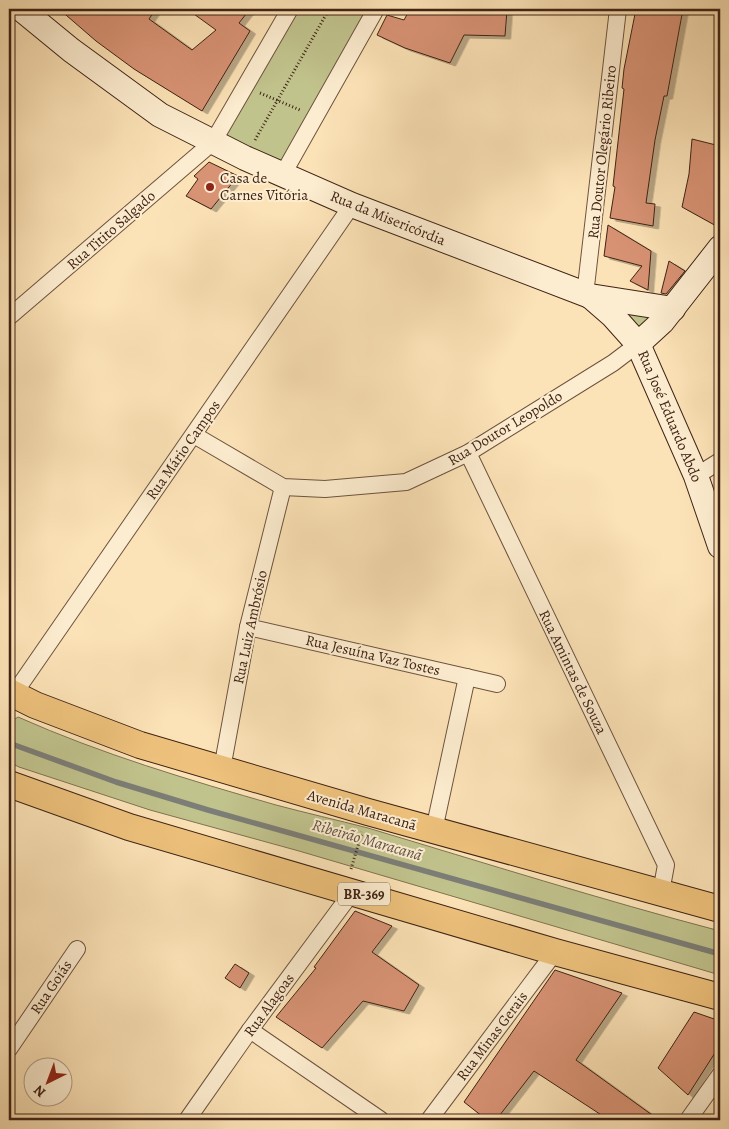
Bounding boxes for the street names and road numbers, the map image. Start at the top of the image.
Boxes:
street label: Rua Doutor Olegário Ribeiro [583,64,621,240]
street label: Rua Titito Salgado [62,186,160,274]
street label: Rua da Misericórdia [327,186,449,250]
street label: Rua José Eduardo Abdo [633,347,707,485]
street label: Rua Doutor Leopoldo [444,386,566,470]
street label: Rua Mário Campos [141,396,225,504]
street label: Rua Luiz Ambrósio [228,568,272,686]
street label: Rua Amintas de Souza [534,606,612,738]
street label: Rua Jesuína Vaz Tostes [304,630,442,680]
street label: Avenida Maracanã [304,785,419,835]
road number: BR-369 [338,882,390,906]
street label: Rua Goiás [26,956,76,1018]
street label: Rua Alagoas [239,969,299,1041]
street label: Rua Minas Gerais [452,987,532,1085]

